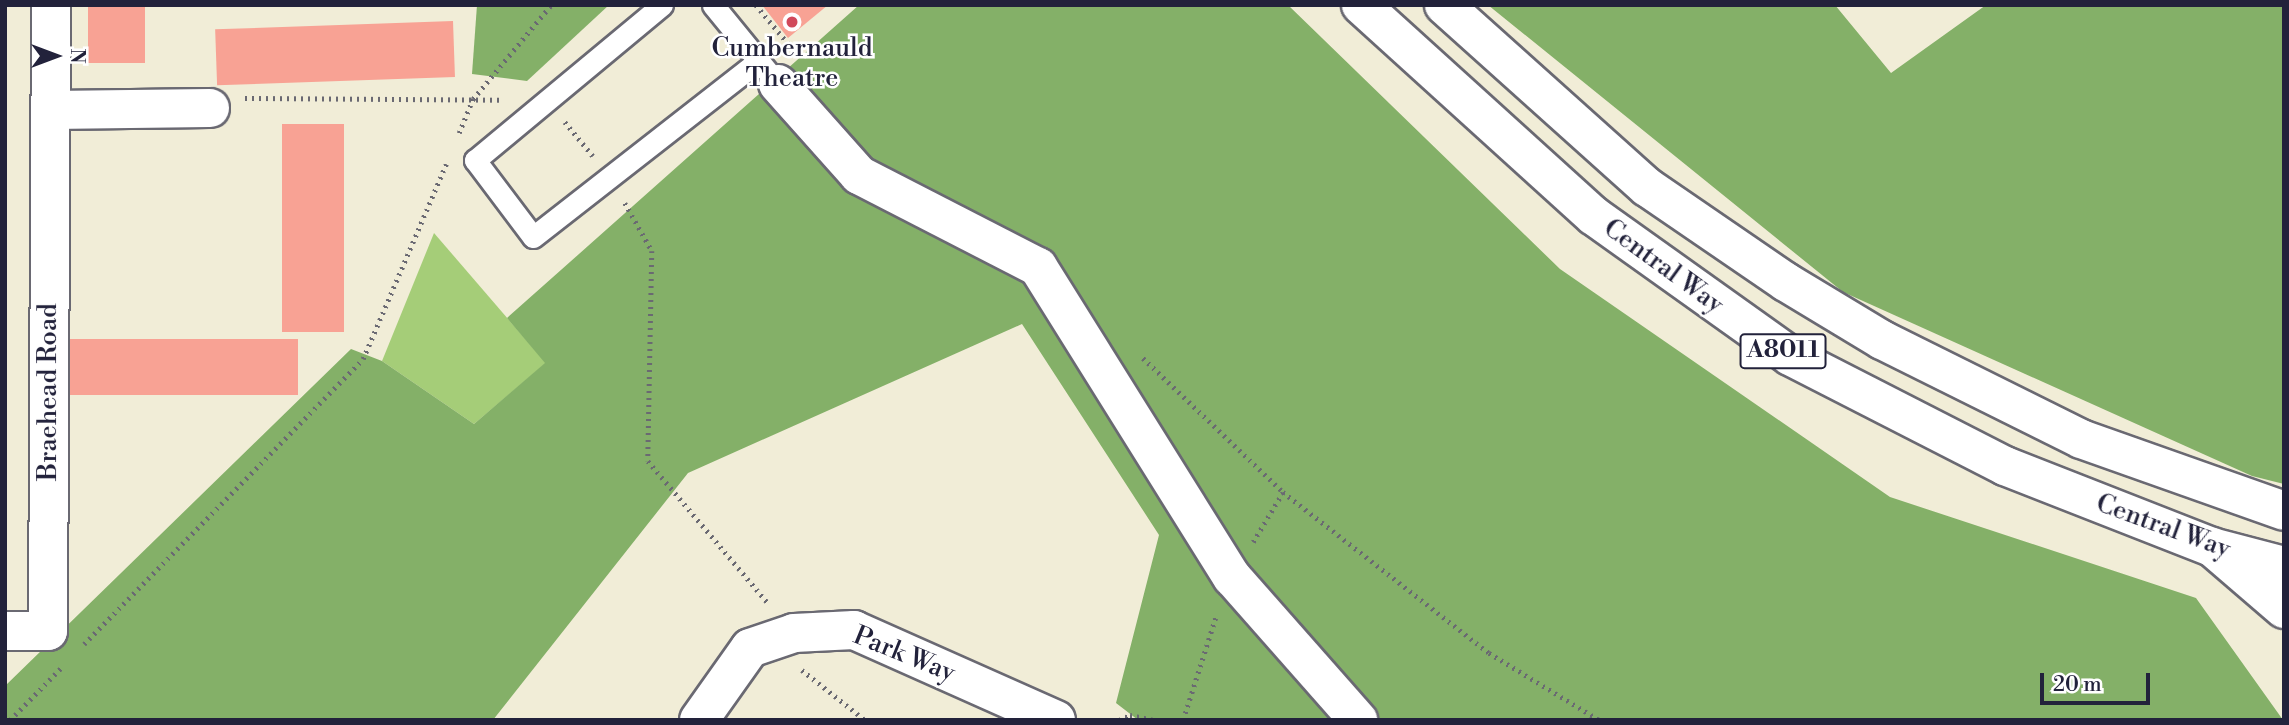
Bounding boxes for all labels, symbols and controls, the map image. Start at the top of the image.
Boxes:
marker: Cumbernauld Theatre [784,14,800,30]
north arrow [21,21,91,91]
place label: Cumbernauld Theatre [712,33,872,94]
text: N [65,48,89,64]
street label: Central Way [1597,213,1729,321]
street label: Braehead Road [33,303,65,481]
road number: A8011 [1739,330,1827,372]
street label: Central Way [2092,488,2234,566]
street label: Park Way [849,621,959,689]
scale bar [2044,658,2154,702]
text: 20 m [2053,672,2102,698]

